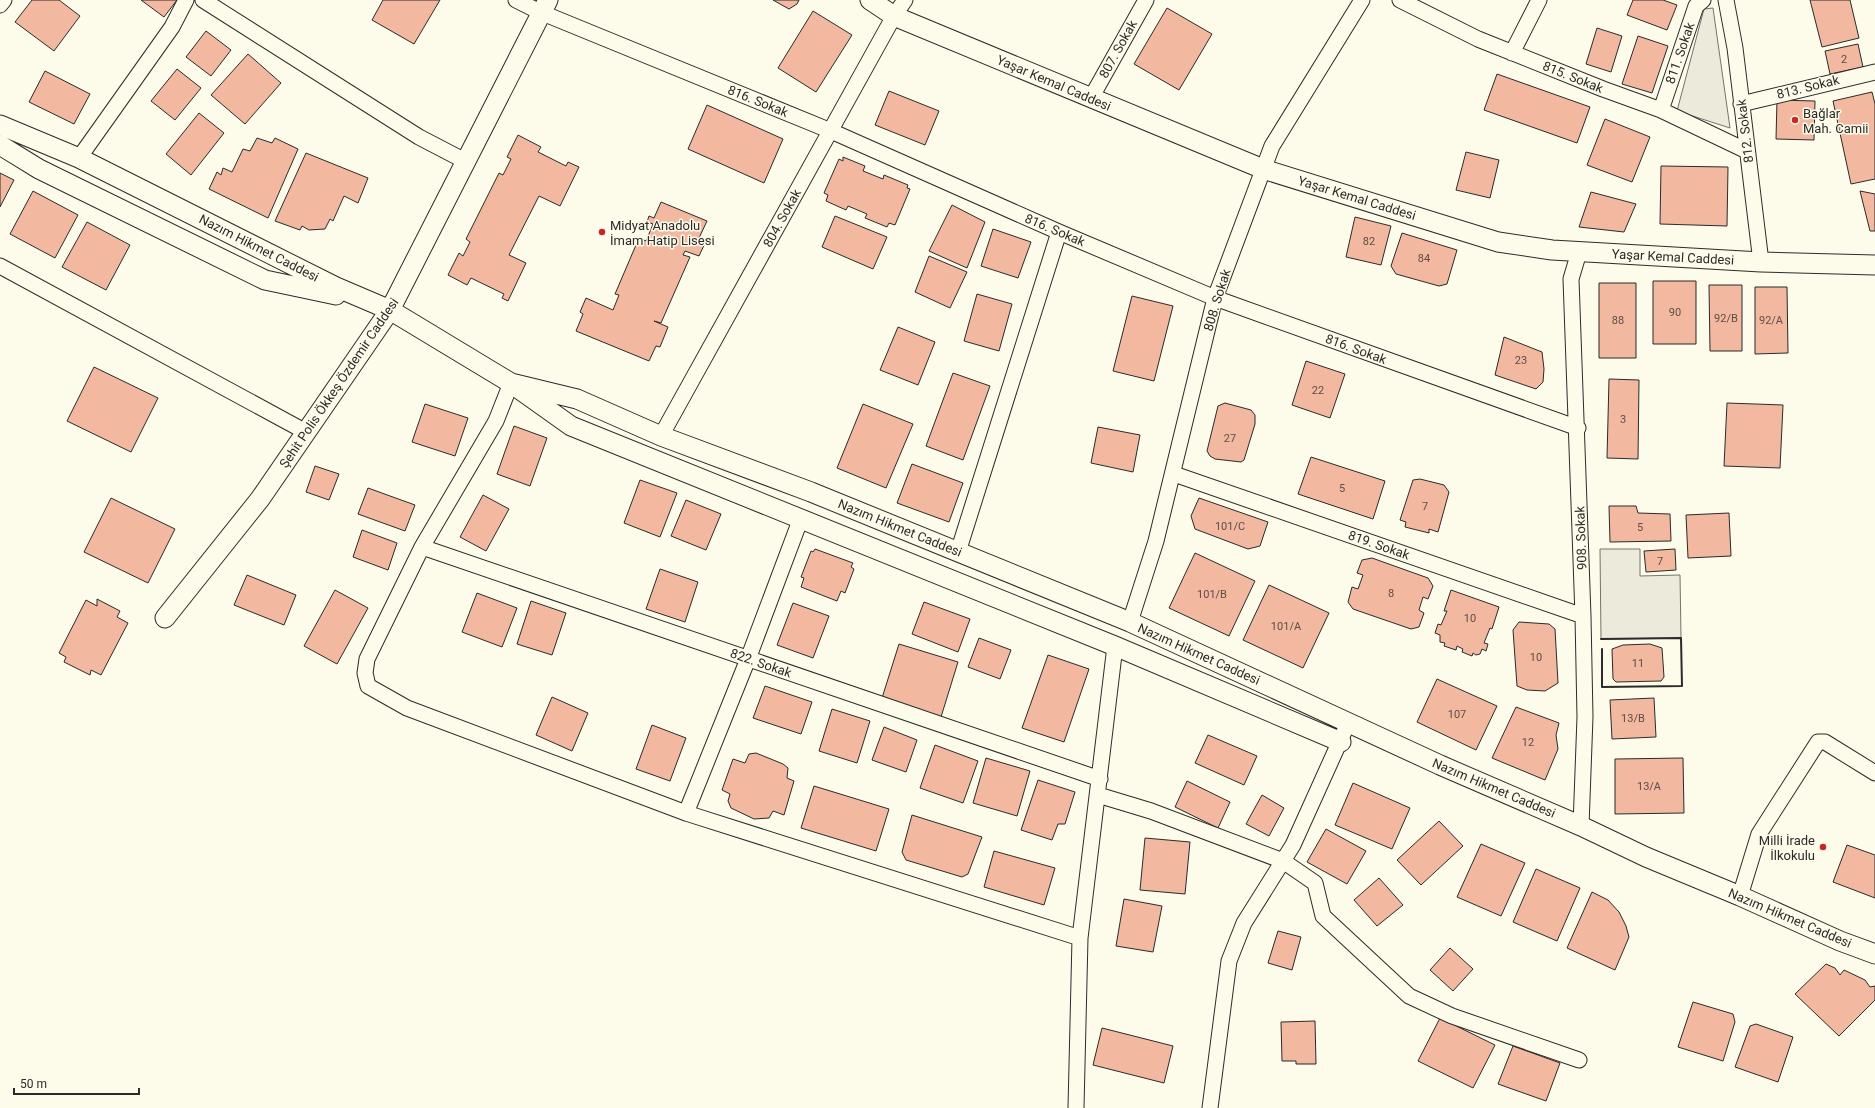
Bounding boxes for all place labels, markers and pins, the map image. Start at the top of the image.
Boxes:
place label: Bağlar Mah. Camii [1803,106,1869,136]
marker: Bağlar Mah. Camii [1790,115,1800,125]
place label: Midyat Anadolu İmam Hatip Lisesi [610,218,715,248]
marker: Midyat Anadolu İmam Hatip Lisesi [597,227,607,237]
place label: Milli İrade İlkokulu [1759,833,1815,863]
marker: Milli İrade İlkokulu [1818,842,1828,852]

